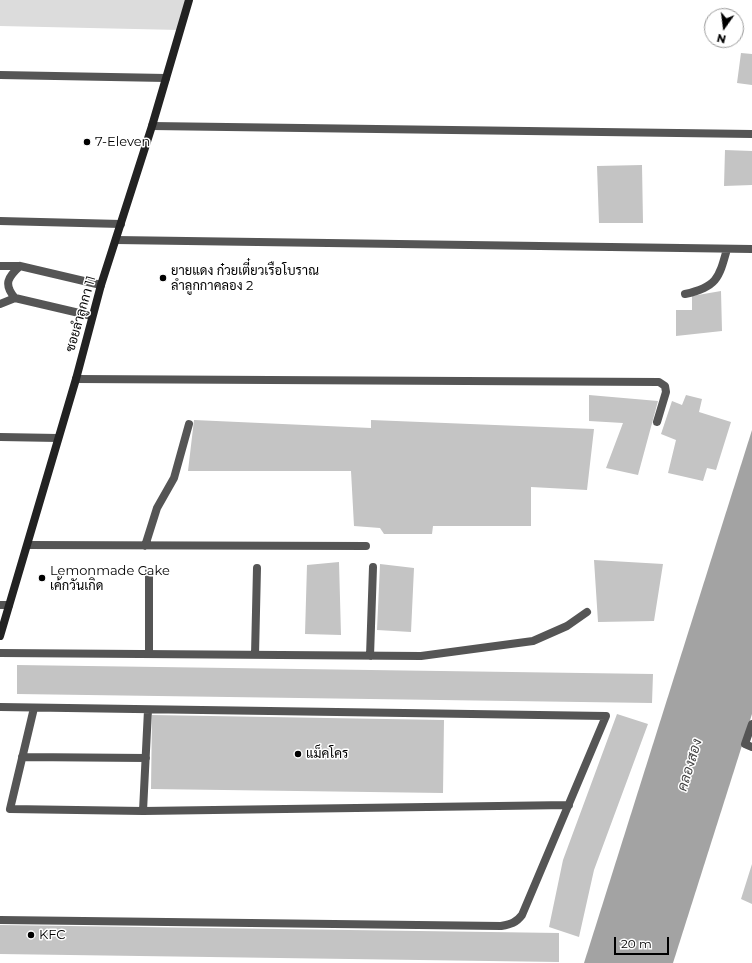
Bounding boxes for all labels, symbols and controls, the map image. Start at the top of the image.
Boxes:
north arrow [704,8,744,48]
text: N [715,31,727,47]
place label: 7-Eleven [95,134,150,150]
marker: 7-Eleven [82,137,92,147]
place label: ยายแดง ก๋วยเตี๋ยวเรือโบราณ ลำลูกกาคลอง 2 [171,263,319,294]
marker: ยายแดง ก๋วยเตี๋ยวเรือโบราณ ลำลูกกาคลอง 2 [158,273,168,283]
street label: ซอยลำลูกกา 11 [63,274,99,354]
place label: Lemonmade Cake เค้กวันเกิด [50,563,170,594]
marker: Lemonmade Cake เค้กวันเกิด [37,573,47,583]
water label: คลองสอง [674,737,706,793]
place label: แม็คโคร [306,746,348,762]
marker: แม็คโคร [293,749,303,759]
place label: KFC [39,927,66,943]
scale bar [616,929,671,955]
marker: KFC [26,930,36,940]
text: 20 m [621,936,652,951]

